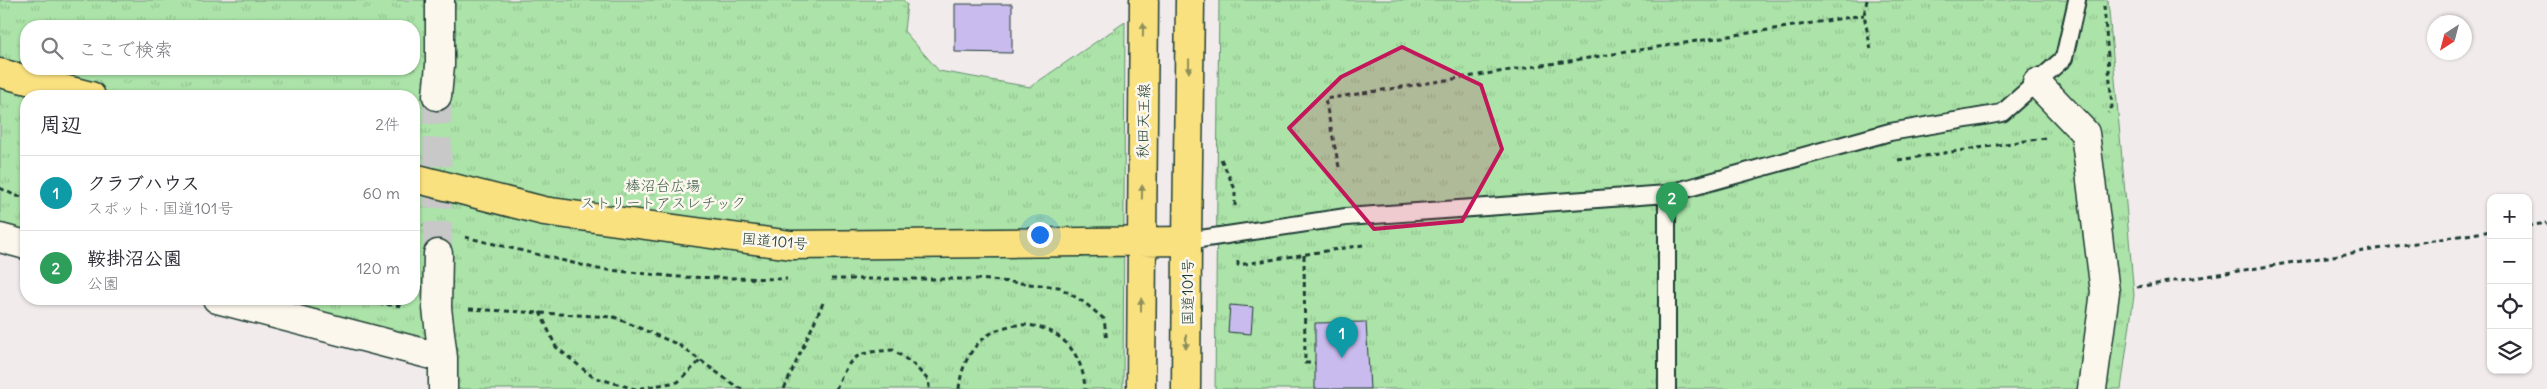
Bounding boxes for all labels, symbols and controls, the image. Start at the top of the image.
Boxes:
north arrow [2427,15,2472,60]
search box [20,20,420,75]
one-way arrow [1140,22,1148,38]
icon: search [38,34,66,62]
text: ここで検索 [78,37,173,61]
one-way arrow [1185,58,1193,74]
street label: 秋田天王線 [1133,83,1153,159]
text: 周辺 [40,111,82,138]
text: 2件 [375,114,400,134]
text: クラブハウス [87,171,200,195]
park label: 棒沼台広場 ストリートアスレチック [580,176,746,212]
pin: 2 [1656,182,1688,223]
text: 1 [53,183,59,203]
text: 60 m [362,183,400,203]
one-way arrow [1138,184,1146,200]
map controls [2487,194,2532,374]
button: + [2487,194,2532,239]
text: スポット · 国道101号 [87,198,233,218]
your location [1027,222,1053,248]
street label: 国道101号 [741,229,809,253]
button: − [2487,239,2532,284]
text: 鞍掛沼公園 [87,246,182,270]
text: 2 [52,258,60,278]
text: 120 m [357,258,400,278]
street label: 国道101号 [1178,259,1197,325]
text: 公園 [87,273,119,293]
button: locate [2487,284,2532,329]
one-way arrow [1137,297,1145,313]
pin: 1 [1326,317,1358,358]
button: layers [2487,329,2532,374]
one-way arrow [1182,334,1190,350]

